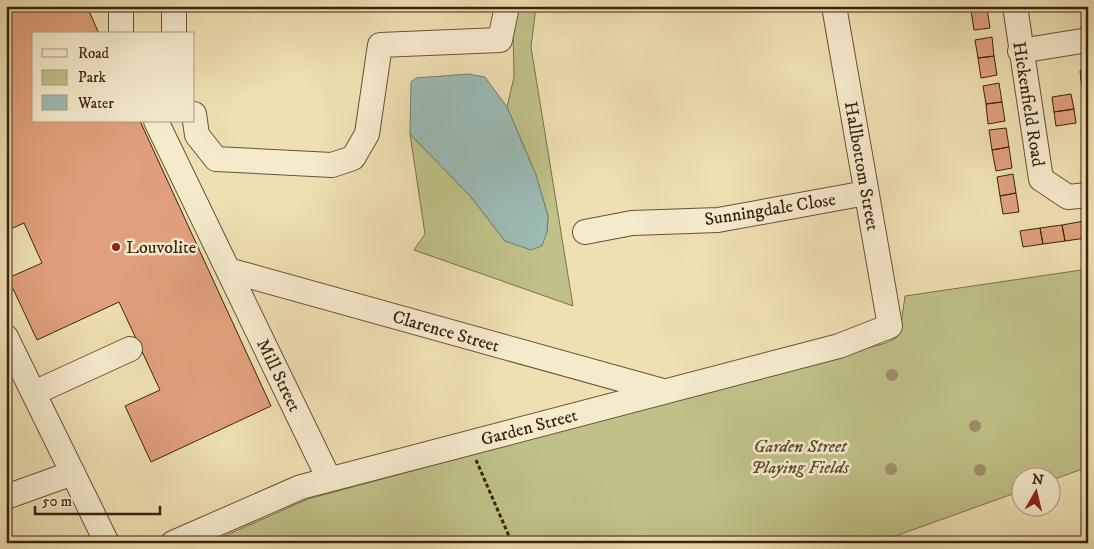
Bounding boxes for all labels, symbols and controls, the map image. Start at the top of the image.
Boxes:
legend [32,32,195,122]
street label: Hickenfield Road [1007,40,1049,168]
text: Road [78,44,110,63]
text: Park [78,68,107,87]
text: Water [77,94,114,113]
street label: Hallbottom Street [839,100,883,233]
street label: Sunningdale Close [703,189,837,231]
place label: Louvolite [126,237,196,259]
marker: Louvolite [110,241,122,253]
street label: Clarence Street [390,306,502,358]
street label: Mill Street [251,335,305,416]
street label: Garden Street [479,404,580,451]
park label: Garden Street Playing Fields [751,436,850,479]
north arrow [1012,466,1062,516]
text: N [1031,470,1045,490]
scale bar [35,484,160,516]
text: 50 m [42,492,72,511]

